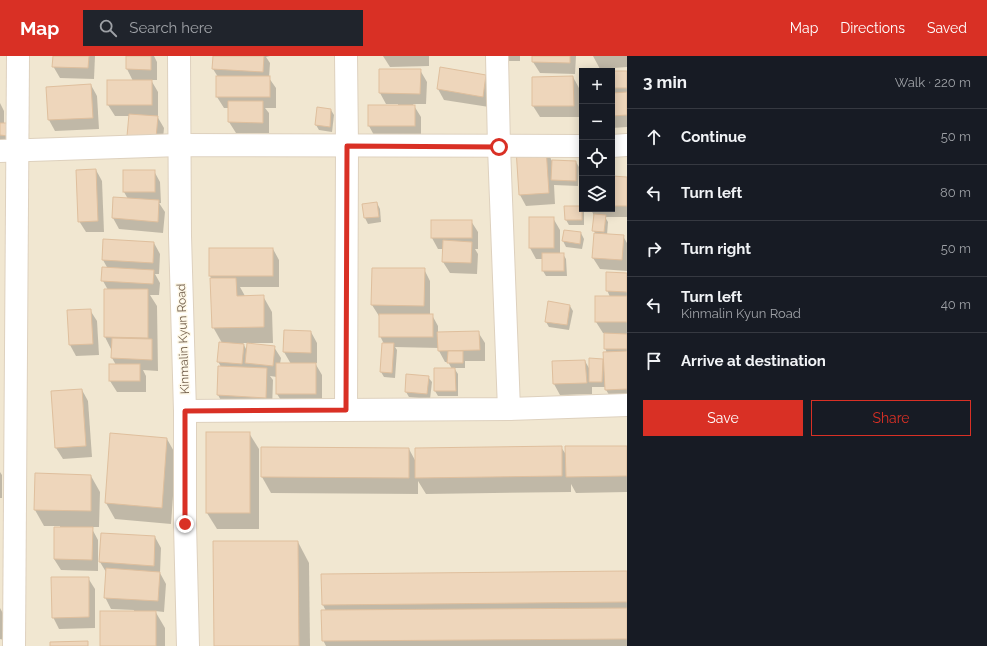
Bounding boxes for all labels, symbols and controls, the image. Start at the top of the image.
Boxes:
search box [83,10,363,46]
text: Map [20,17,59,39]
icon: search [97,17,119,39]
text: Search here [129,19,213,37]
text: Map [790,20,818,36]
text: Directions [840,20,905,36]
text: Saved [927,20,967,36]
map controls [579,68,615,212]
button: + [579,68,615,104]
text: 3 min [643,72,687,92]
text: Walk · 220 m [895,75,971,90]
button: − [579,104,615,140]
icon: ahead [643,126,665,148]
text: Continue [681,128,746,146]
text: 50 m [941,129,971,144]
route start [490,138,508,156]
button: locate [579,140,615,176]
button: layers [579,176,615,212]
icon: left [643,182,665,204]
text: Turn left [681,184,742,202]
text: 80 m [940,185,971,200]
icon: right [643,238,665,260]
text: Turn right [681,240,751,258]
text: 50 m [941,241,971,256]
street label: Kinmalin Kyun Road [174,283,192,395]
text: Turn left [681,288,742,306]
icon: left [643,294,665,316]
text: 40 m [941,297,971,312]
text: Kinmalin Kyun Road [681,306,801,321]
icon: arrive [643,350,665,372]
text: Arrive at destination [681,352,826,370]
button: Save [643,400,803,436]
button: Share [811,400,971,436]
route end [176,515,194,533]

